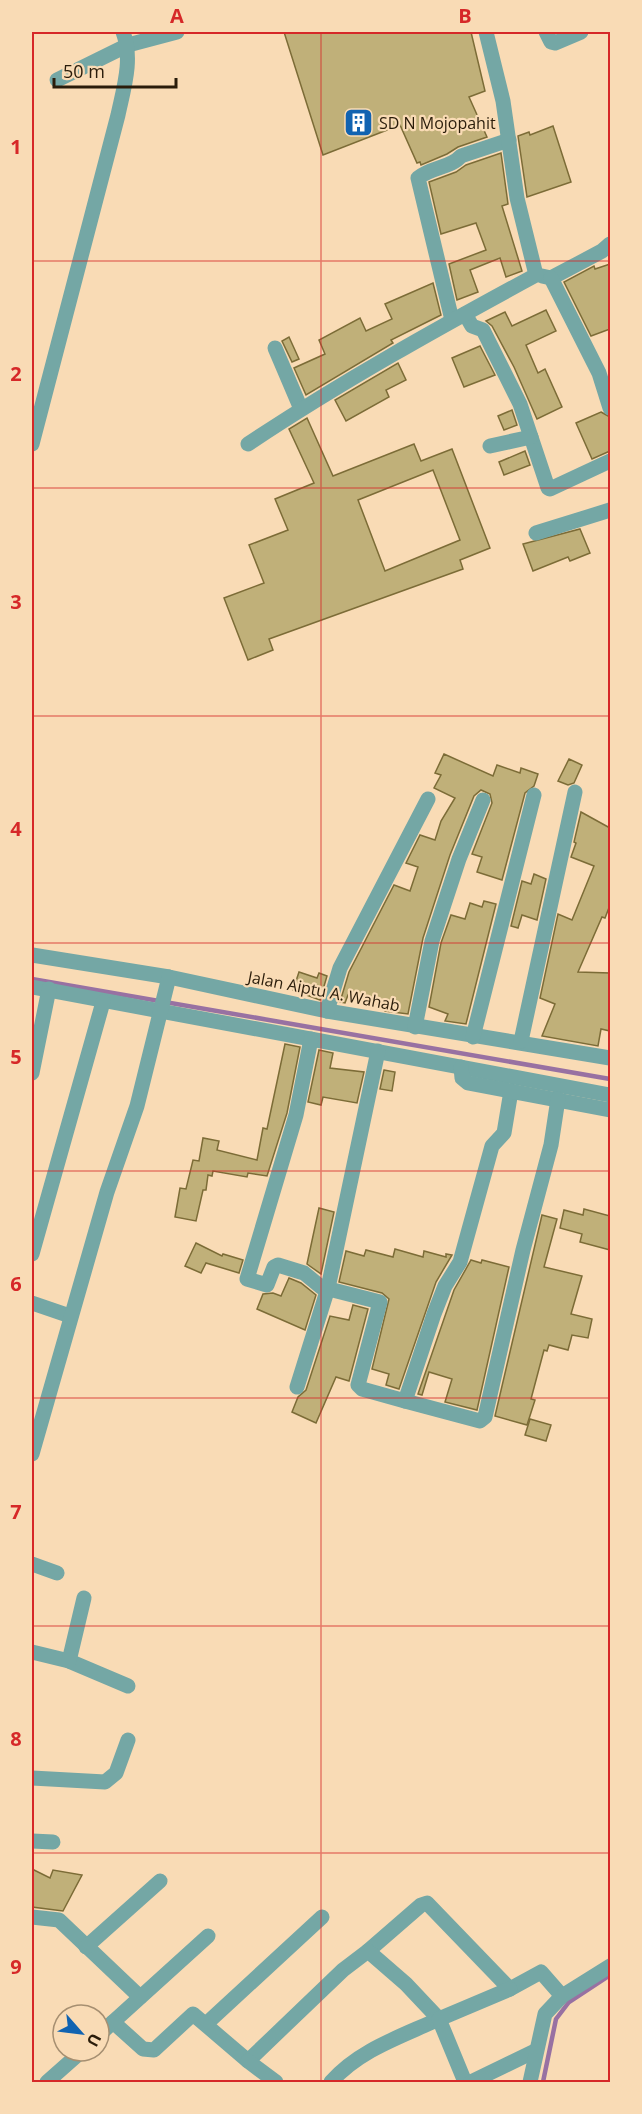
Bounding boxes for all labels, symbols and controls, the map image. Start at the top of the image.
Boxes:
text: A [170,2,184,29]
text: B [458,2,472,29]
scale bar [54,51,176,89]
text: 50 m [63,59,105,83]
building icon: SD N Mojopahit [342,107,374,139]
place label: SD N Mojopahit [379,112,496,134]
text: 1 [10,133,22,160]
text: 2 [10,360,22,387]
text: 3 [10,588,22,615]
text: 4 [10,815,22,842]
street label: Jalan Aiptu A. Wahab [244,965,402,1017]
text: 5 [10,1043,22,1070]
text: 6 [10,1270,22,1297]
text: 7 [10,1498,22,1525]
text: 8 [10,1725,22,1752]
text: 9 [10,1953,22,1980]
north arrow [51,2003,111,2063]
text: U [82,2030,107,2051]

